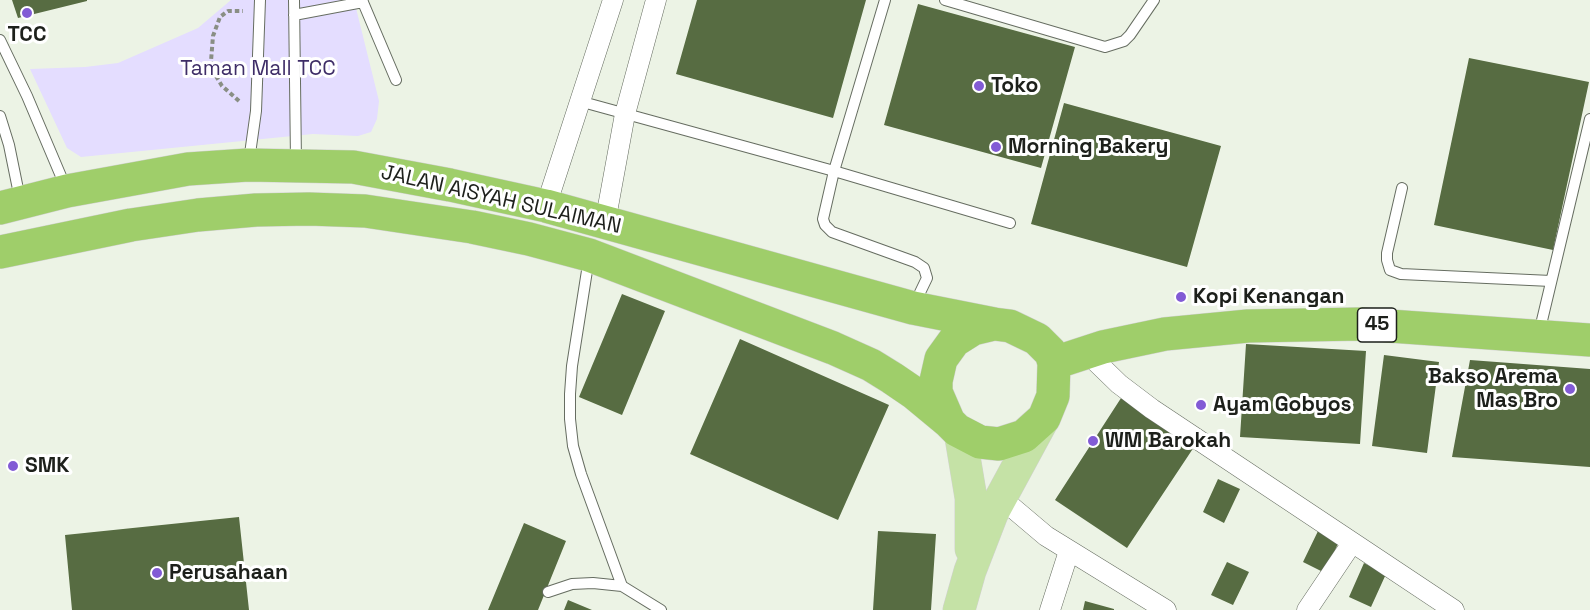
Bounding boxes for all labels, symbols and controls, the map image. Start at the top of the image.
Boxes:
marker: TCC [20,6,34,20]
place label: TCC [8,22,46,48]
park label: Taman Mall TCC [180,56,336,82]
place label: Toko [991,73,1038,99]
marker: Toko [972,79,986,93]
place label: Morning Bakery [1008,134,1169,160]
marker: Morning Bakery [989,140,1003,154]
street label: JALAN AISYAH SULAIMAN [379,160,623,240]
place label: Kopi Kenangan [1193,284,1344,310]
marker: Kopi Kenangan [1174,290,1188,304]
road number: 45 [1358,308,1396,342]
place label: Bakso Arema Mas Bro [1428,364,1558,414]
marker: Bakso Arema Mas Bro [1563,382,1577,396]
place label: Ayam Gobyos [1213,392,1352,418]
marker: Ayam Gobyos [1194,398,1208,412]
place label: WM Barokah [1105,428,1231,454]
marker: WM Barokah [1086,434,1100,448]
place label: SMK [25,453,69,479]
marker: SMK [6,459,20,473]
place label: Perusahaan [169,560,288,586]
marker: Perusahaan [150,566,164,580]

